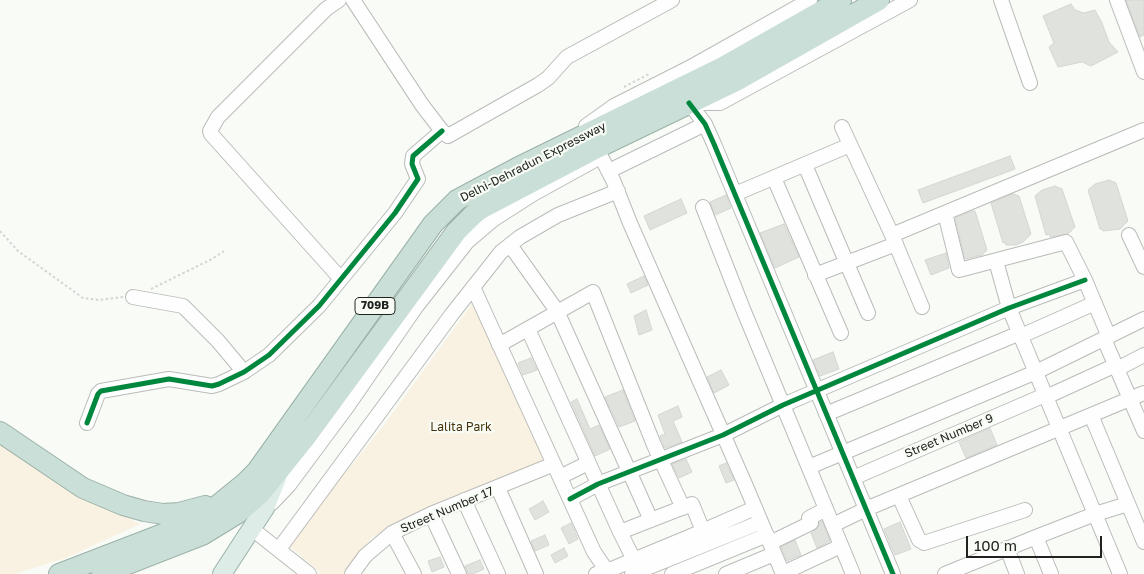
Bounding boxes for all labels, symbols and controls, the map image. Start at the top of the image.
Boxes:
street label: Delhi-Dehradun Expressway [458,119,608,205]
road number: 709B [355,298,395,314]
street label: Street Number 9 [903,411,995,461]
park label: Lalita Park [430,420,492,434]
street label: Street Number 17 [398,484,496,536]
scale bar [969,526,1105,558]
text: 100 m [974,536,1017,554]

